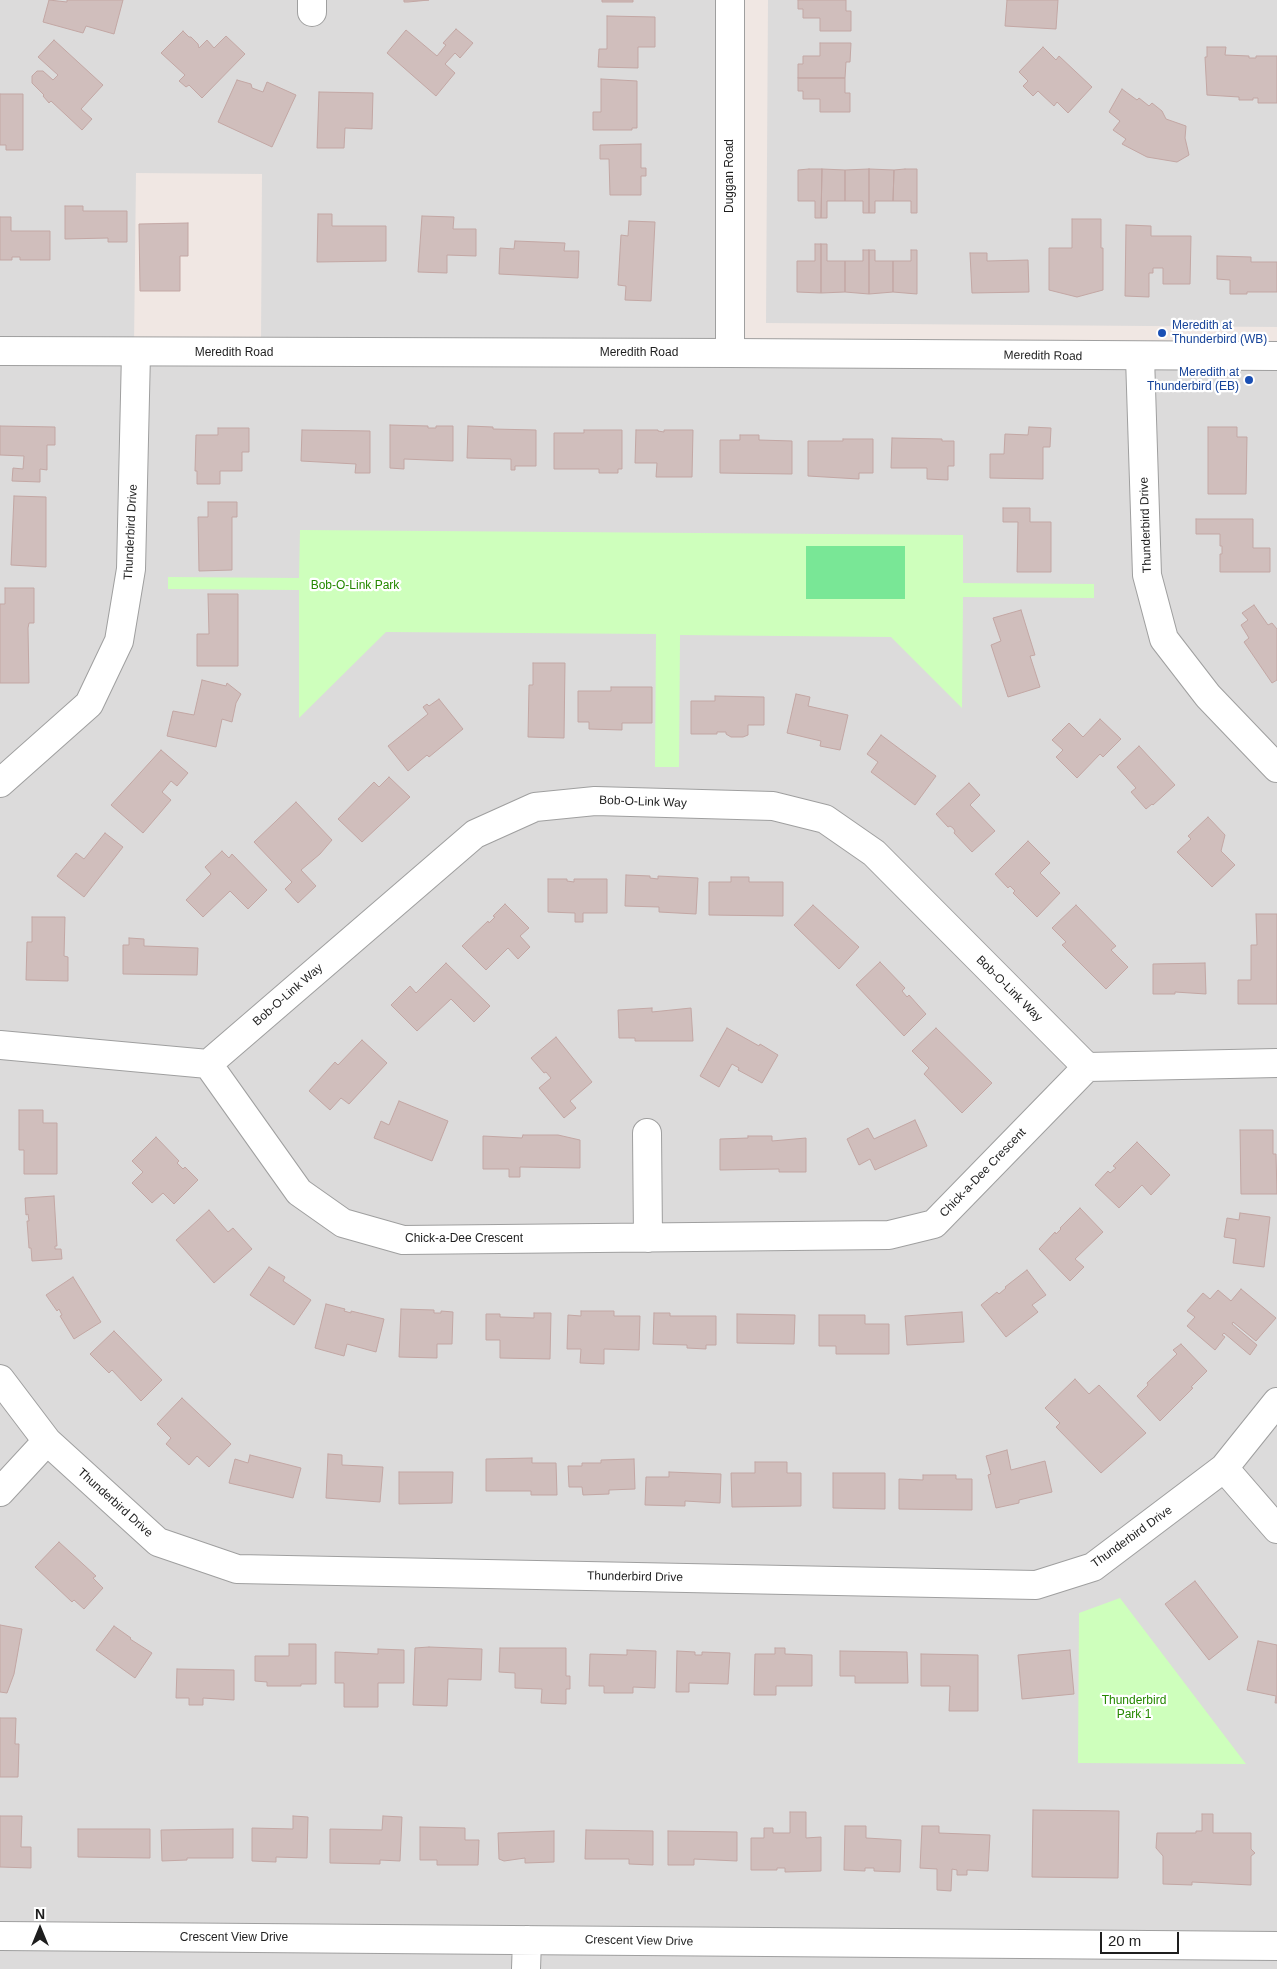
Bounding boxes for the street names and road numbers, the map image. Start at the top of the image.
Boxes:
street label: Duggan Road [723,139,737,213]
street label: Meredith Road [195,346,273,360]
street label: Meredith Road [600,346,678,360]
street label: Meredith Road [1004,348,1082,364]
street label: Thunderbird Drive [1137,477,1155,573]
street label: Thunderbird Drive [121,484,141,580]
street label: Bob-O-Link Way [599,793,687,811]
street label: Bob-O-Link Way [973,953,1045,1025]
street label: Bob-O-Link Way [250,961,326,1029]
street label: Chick-a-Dee Crescent [937,1126,1029,1220]
street label: Chick-a-Dee Crescent [405,1232,523,1246]
street label: Thunderbird Drive [74,1466,156,1540]
street label: Thunderbird Drive [1089,1503,1175,1571]
street label: Thunderbird Drive [587,1569,683,1585]
street label: Crescent View Drive [180,1931,288,1945]
street label: Crescent View Drive [585,1933,693,1949]

